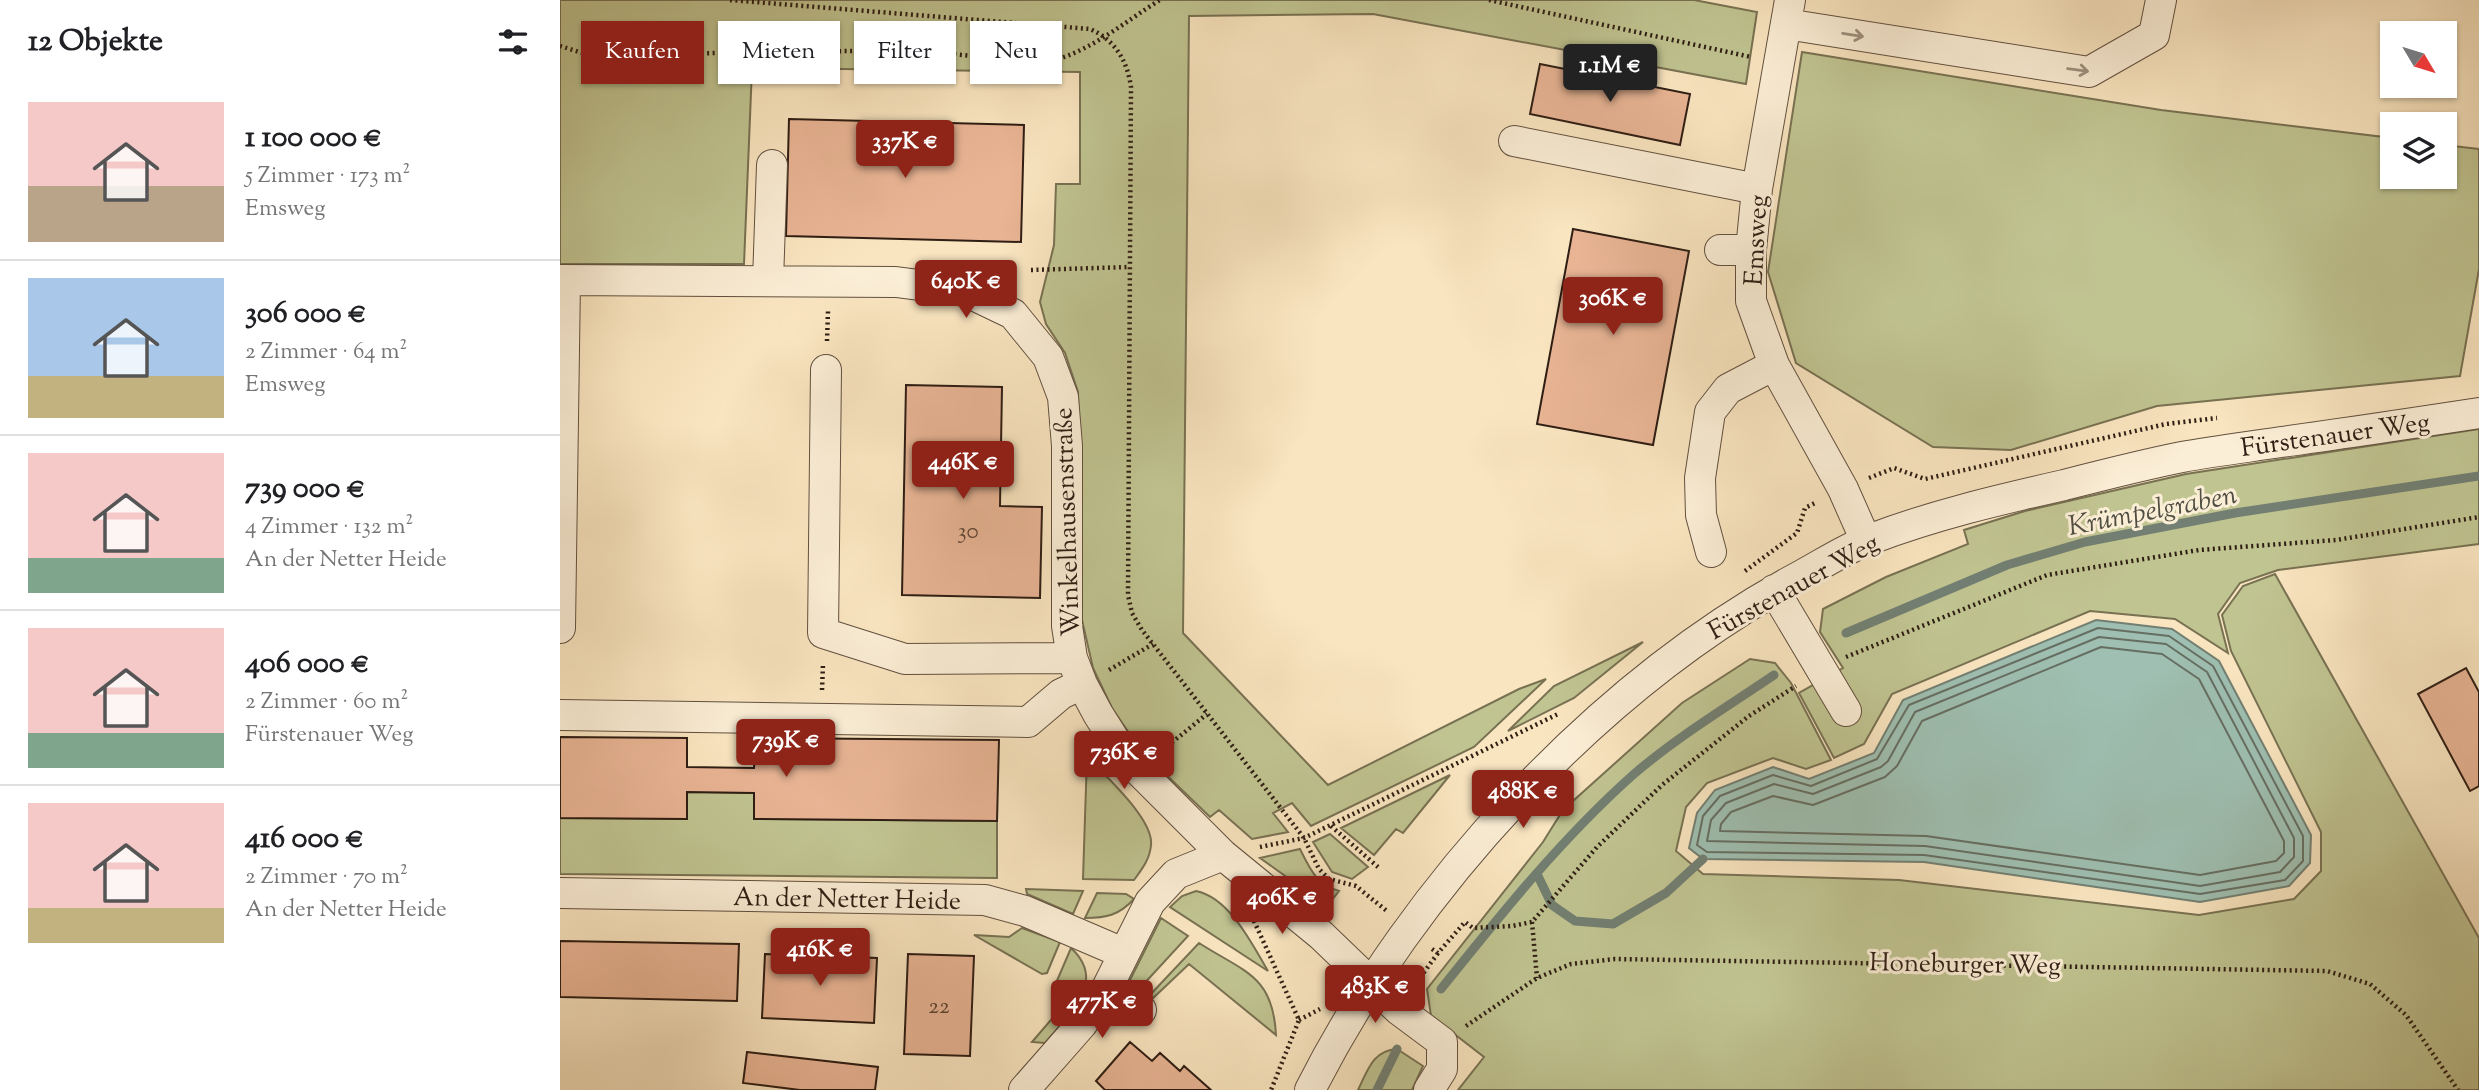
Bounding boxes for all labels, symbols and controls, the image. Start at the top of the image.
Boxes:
text: 12 Objekte [28,21,163,64]
chip: Kaufen [581,21,704,84]
chip: Mieten [718,21,840,84]
chip: Filter [854,21,956,84]
chip: Neu [970,21,1062,84]
north arrow [2380,21,2457,98]
map controls [2380,21,2457,189]
icon: filters [494,23,532,61]
one-way arrow [1842,29,1864,42]
pin: 1.1M € [1553,44,1667,104]
text: 1.1M € [1579,50,1641,83]
one-way arrow [2066,63,2089,76]
button: layers [2380,112,2457,189]
text: 1 100 000 € [245,117,382,160]
pin: 337K € [848,120,962,180]
text: 337K € [872,126,938,159]
icon: home [84,130,168,214]
text: 5 Zimmer · 173 m² [245,160,410,193]
text: Emsweg [245,193,325,226]
street label: Emsweg [1737,194,1778,287]
pin: 640K € [909,260,1023,320]
text: 640K € [931,266,1001,299]
pin: 306K € [1556,278,1670,337]
text: 306K € [1579,283,1647,316]
text: 306 000 € [245,293,366,336]
icon: home [84,306,168,390]
text: 2 Zimmer · 64 m² [245,336,407,369]
text: Emsweg [245,369,325,402]
street label: Fürstenauer Weg [2238,405,2432,468]
street label: Winkelhausenstraße [1046,407,1091,637]
pin: 446K € [906,442,1020,501]
text: 446K € [928,447,998,480]
text: 739 000 € [245,468,365,511]
water label: Krümpelgraben [2065,476,2241,548]
icon: home [84,481,168,565]
text: 4 Zimmer · 132 m² [245,511,413,544]
house number: 30 [957,516,979,549]
street label: Fürstenauer Weg [1702,526,1886,651]
text: An der Netter Heide [245,544,447,577]
text: 406 000 € [245,643,369,686]
icon: home [84,656,168,740]
text: 2 Zimmer · 60 m² [245,686,408,719]
text: Fürstenauer Weg [245,719,414,752]
pin: 739K € [729,720,843,779]
text: 739K € [752,725,820,758]
pin: 736K € [1067,732,1181,791]
text: 736K € [1090,737,1158,770]
pin: 488K € [1466,770,1580,830]
text: 488K € [1488,776,1558,809]
text: 416 000 € [245,818,364,861]
icon: home [84,831,168,915]
text: 2 Zimmer · 70 m² [245,861,408,894]
pin: 406K € [1225,876,1339,936]
street label: An der Netter Heide [733,880,961,921]
text: 406K € [1247,882,1317,915]
text: An der Netter Heide [245,894,447,927]
pin: 416K € [763,928,877,988]
text: 416K € [787,934,853,967]
street label: Honeburger Weg [1869,945,2061,986]
pin: 483K € [1318,965,1432,1025]
text: 483K € [1341,971,1409,1004]
pin: 477K € [1045,981,1159,1040]
text: 477K € [1067,986,1137,1019]
house number: 22 [928,991,950,1024]

